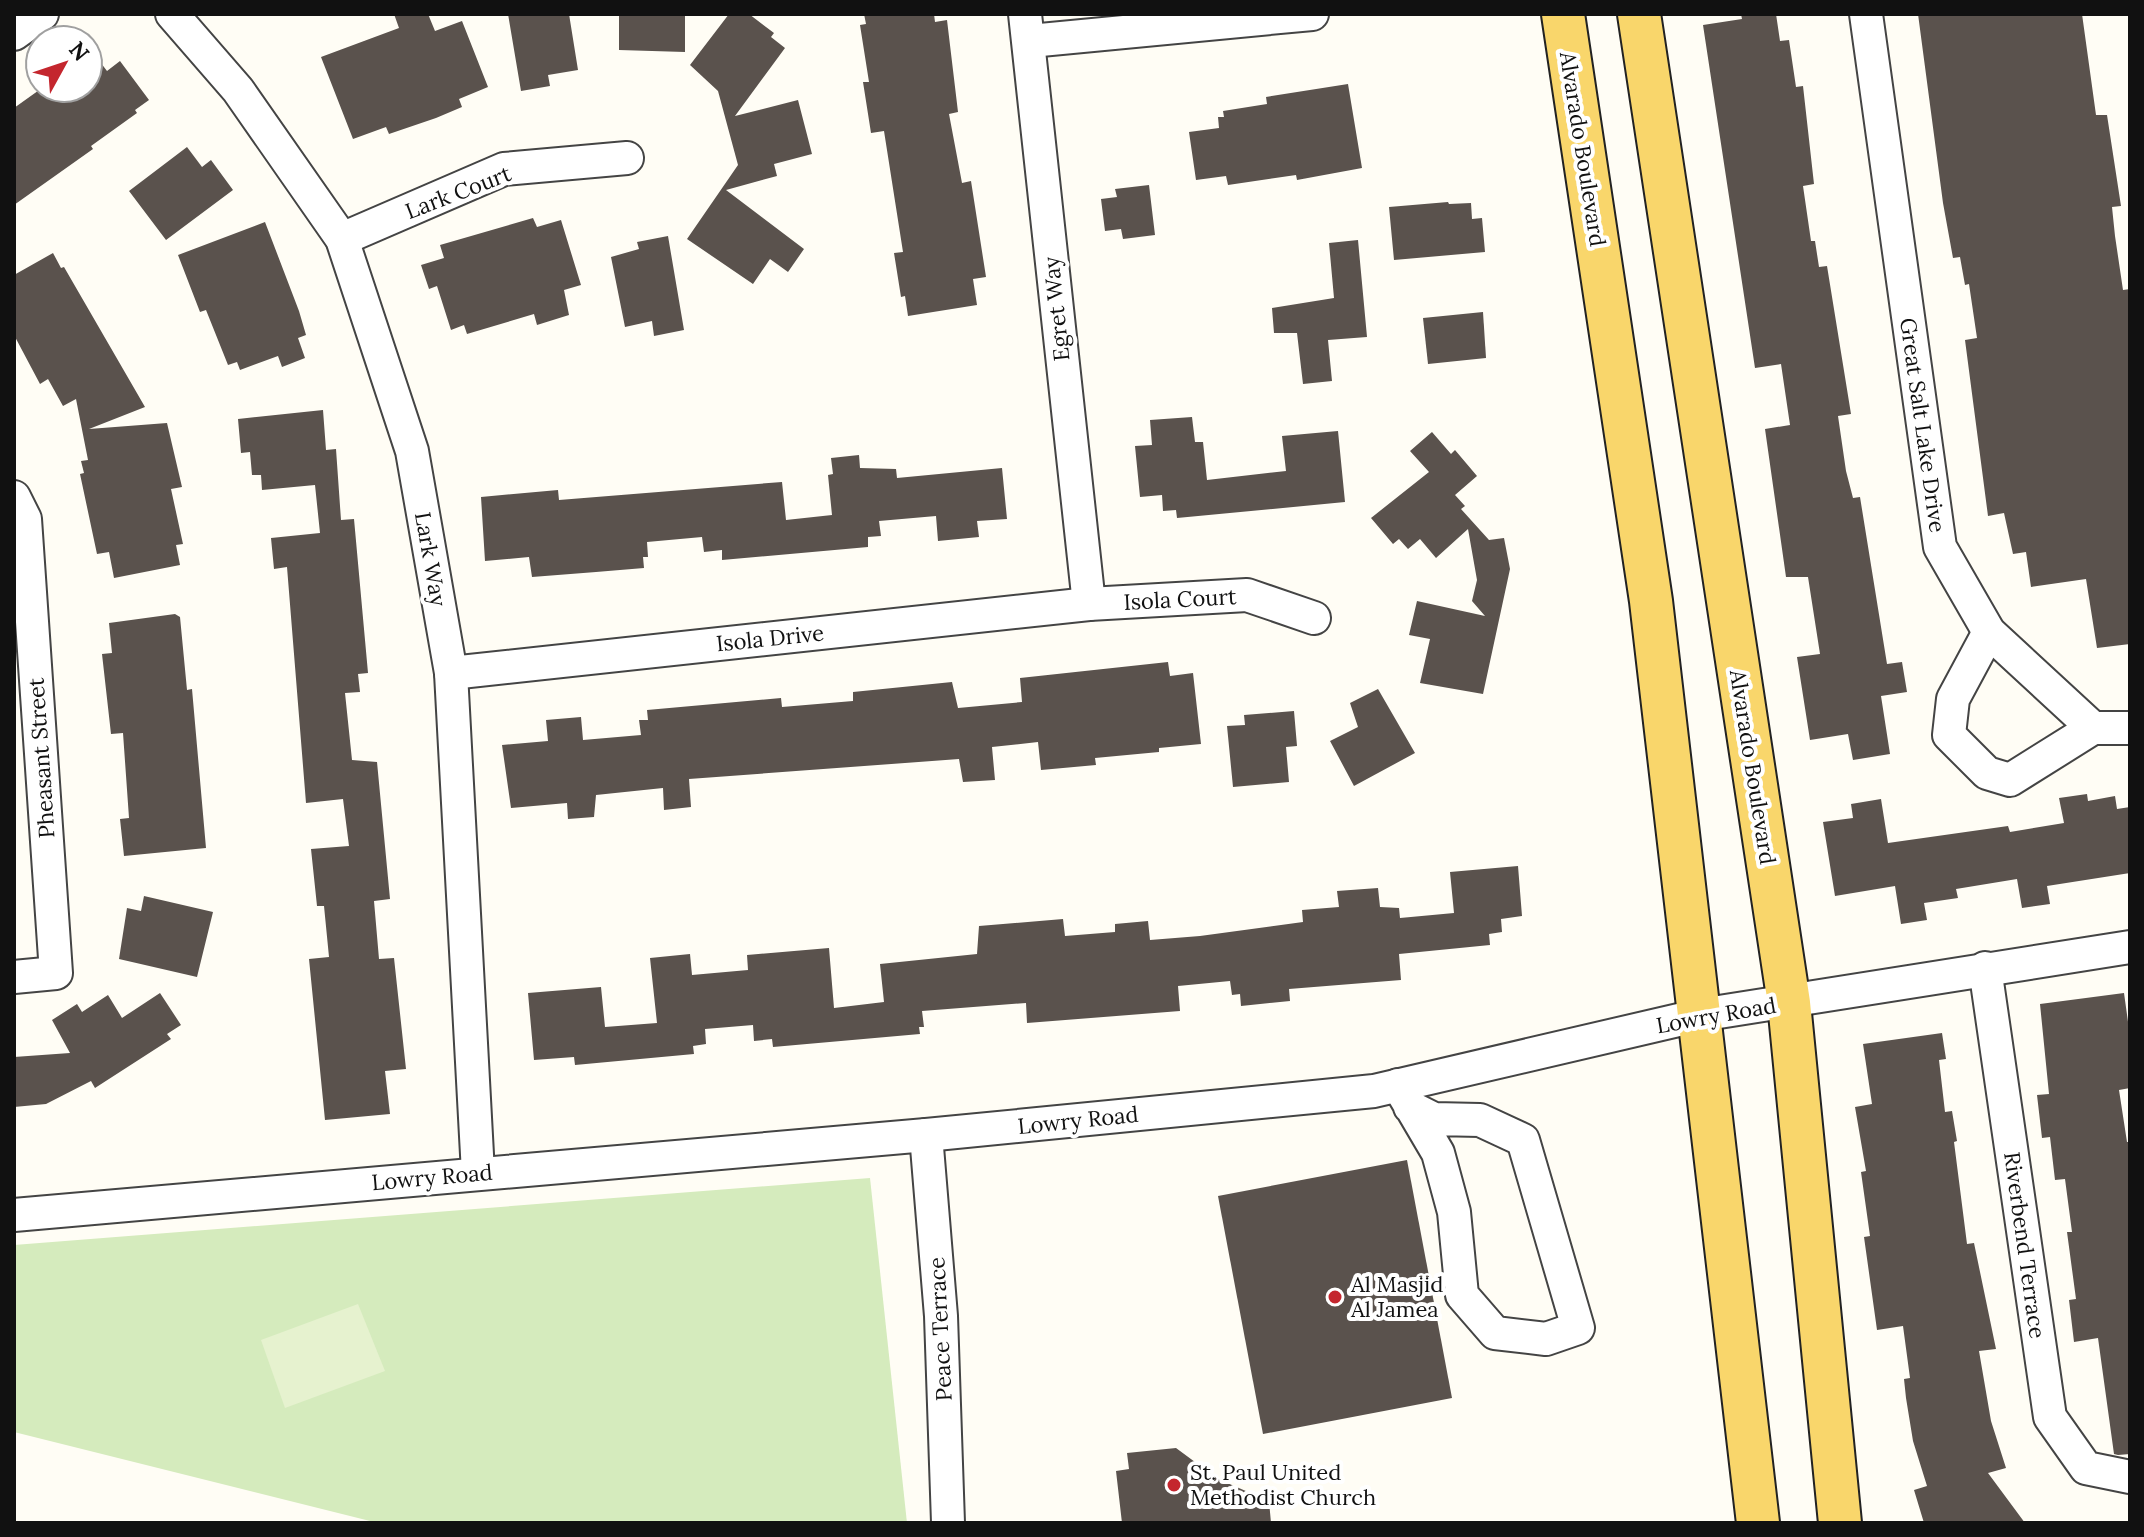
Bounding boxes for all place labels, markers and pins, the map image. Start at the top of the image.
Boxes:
place label: Al Masjid Al Jamea [1350,1270,1443,1323]
marker: Al Masjid Al Jamea [1326,1288,1344,1306]
place label: St. Paul United Methodist Church [1190,1458,1376,1511]
marker: St. Paul United Methodist Church [1165,1476,1183,1494]

